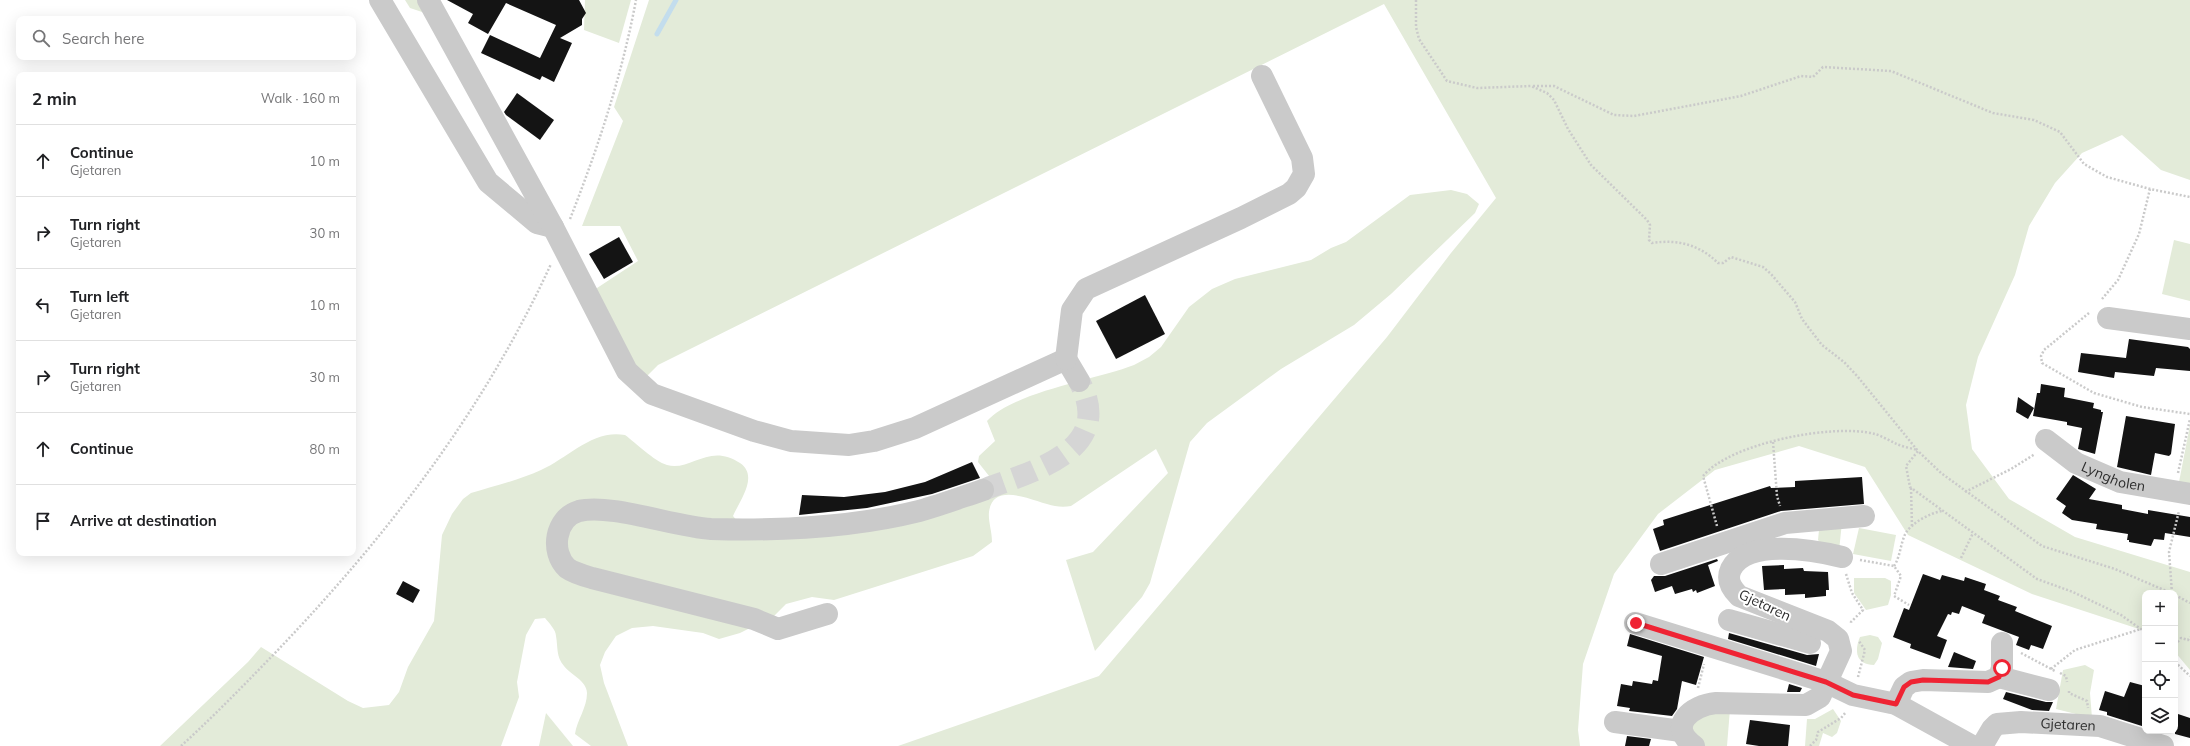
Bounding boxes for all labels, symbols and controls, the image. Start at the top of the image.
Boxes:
search box [16,16,356,60]
icon: search [30,27,52,49]
text: Search here [62,29,144,48]
text: 2 min [32,88,77,109]
text: Walk · 160 m [261,90,340,106]
text: Continue [70,143,133,162]
icon: ahead [32,150,54,172]
text: 10 m [310,153,340,169]
text: Gjetaren [70,162,121,178]
text: Turn right [70,215,140,234]
icon: right [32,222,54,244]
text: 30 m [310,225,340,241]
text: Gjetaren [70,234,121,250]
text: Turn left [70,287,129,306]
icon: left [32,294,54,316]
text: 10 m [310,297,340,313]
text: Gjetaren [70,306,121,322]
text: Turn right [70,359,140,378]
icon: right [32,366,54,388]
text: 30 m [310,369,340,385]
text: Gjetaren [70,378,121,394]
icon: ahead [32,438,54,460]
text: Continue [70,439,133,458]
text: 80 m [310,441,340,457]
street label: Lyngholen [2079,457,2147,495]
icon: arrive [32,510,54,532]
text: Arrive at destination [70,511,217,530]
street label: Gjetaren [1736,585,1794,625]
map controls [2142,590,2178,734]
button: + [2142,590,2178,626]
route end [1627,614,1645,632]
button: − [2142,626,2178,662]
route start [1993,659,2011,677]
button: locate [2142,662,2178,698]
button: layers [2142,698,2178,734]
street label: Gjetaren [2040,714,2096,735]

